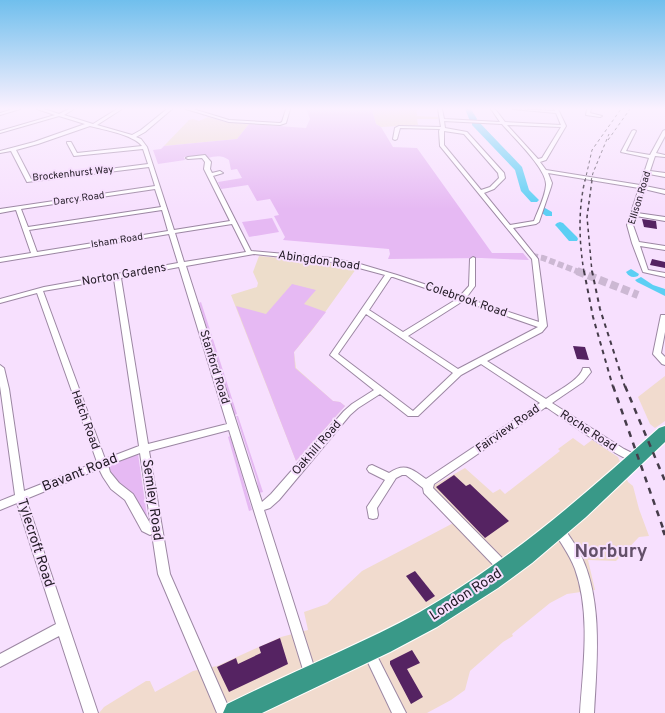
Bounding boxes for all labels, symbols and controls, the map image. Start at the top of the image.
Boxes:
street label: Brockenhurst Way [32,163,114,185]
street label: Ellison Road [626,170,654,226]
street label: Darcy Road [53,189,105,209]
street label: Isham Road [90,230,144,252]
street label: Abingdon Road [277,247,361,275]
street label: Norton Gardens [81,260,167,290]
street label: Colebrook Road [423,278,509,322]
street label: Stanford Road [195,328,233,406]
street label: Hatch Road [67,388,103,452]
street label: Fairview Road [473,401,543,457]
street label: Roche Road [557,407,619,455]
street label: Oakhill Road [289,417,345,479]
street label: Bavant Road [40,450,120,496]
street label: Semley Road [138,458,166,542]
street label: Tylecroft Road [13,497,57,589]
district label: Norbury [574,540,648,564]
street label: London Road [427,565,505,625]

